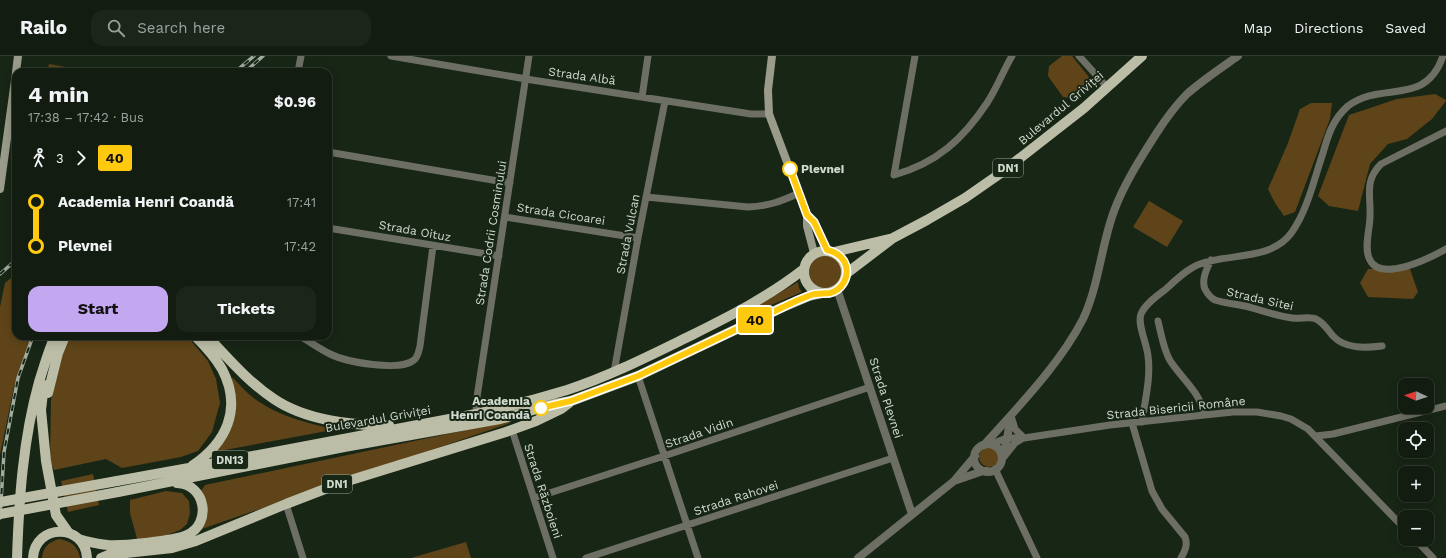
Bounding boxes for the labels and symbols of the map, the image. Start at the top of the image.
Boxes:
street label: Strada Albă [547,64,617,88]
street label: Bulevardul Griviței [1016,68,1106,148]
road number: DN1 [993,159,1023,177]
street label: Strada Codrii Cosminului [473,160,509,306]
marker: Plevnei [782,161,798,177]
place label: Plevnei [801,162,844,176]
street label: Strada Vulcan [613,193,643,275]
street label: Strada Cicoarei [516,200,606,228]
street label: Strada Oituz [378,218,452,244]
street label: Strada Sitei [1225,284,1295,314]
line badge: 40 [737,307,773,333]
street label: Strada Plevnei [866,356,906,440]
north arrow [1398,378,1434,414]
place label: Academia Henri Coandă [450,394,530,422]
street label: Strada Bisericii Române [1106,394,1246,422]
marker: Academia Henri Coandă [533,400,549,416]
street label: Bulevardul Griviței [324,403,432,435]
street label: Strada Vidin [663,415,735,451]
street label: Strada Războieni [521,442,565,540]
road number: DN13 [212,451,248,469]
road number: DN1 [322,475,352,493]
street label: Strada Rahovei [692,478,780,518]

